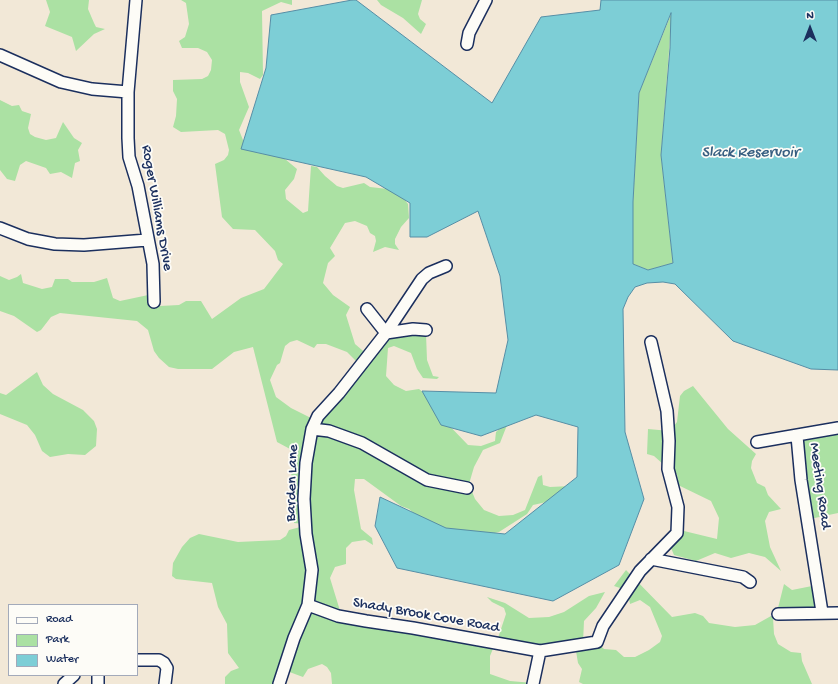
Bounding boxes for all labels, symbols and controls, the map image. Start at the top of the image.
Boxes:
north arrow [790,8,830,48]
text: N [806,10,814,22]
street label: Roger Williams Drive [136,144,176,272]
water label: Slack Reservoir [701,144,799,164]
street label: Meeting Road [804,442,834,530]
street label: Barden Lane [283,444,303,522]
street label: Shady Brook Cove Road [351,594,501,638]
legend [8,604,138,676]
text: Road [46,613,72,627]
text: Park [46,633,69,647]
text: Water [46,653,78,667]

